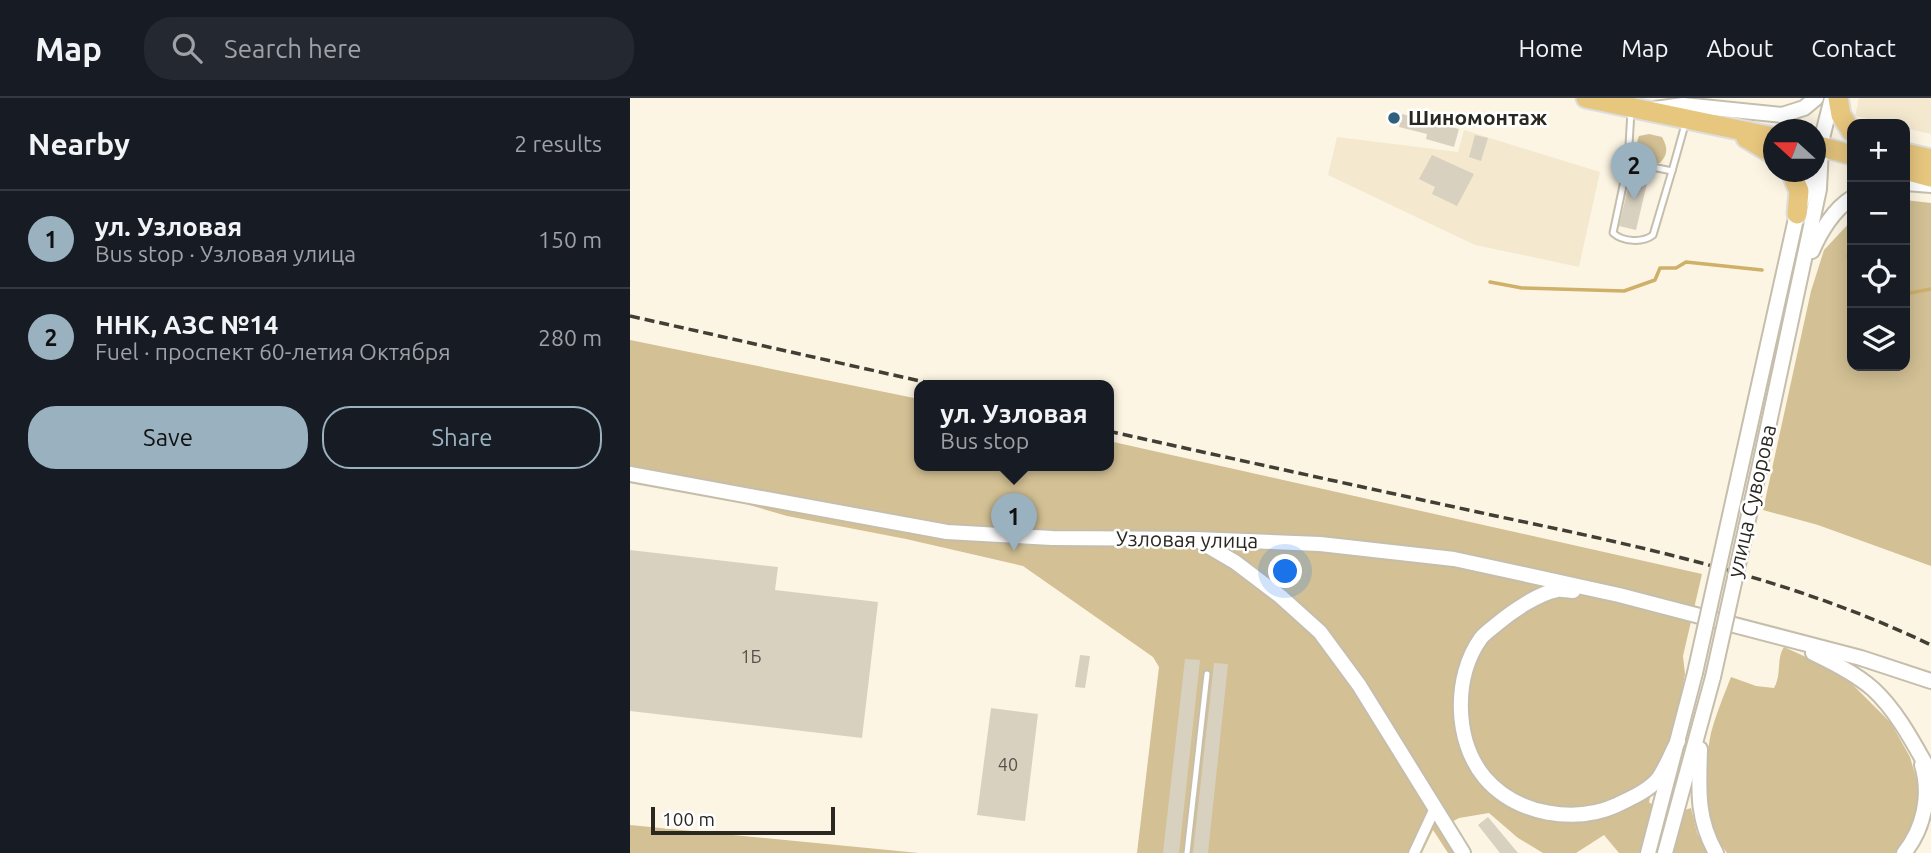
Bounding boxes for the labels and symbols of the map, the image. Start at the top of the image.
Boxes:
place label: Шиномонтаж [1408,105,1548,129]
marker: Шиномонтаж [1386,110,1402,126]
north arrow [1763,119,1826,182]
pin: 2 [1611,142,1657,200]
street label: улица Суворова [1722,422,1780,580]
pin: 1 [991,493,1037,551]
street label: Узловая улица [1116,526,1258,552]
your location [1268,554,1302,588]
house number: 1Б [740,646,762,666]
house number: 40 [998,754,1018,774]
scale bar [651,804,835,836]

